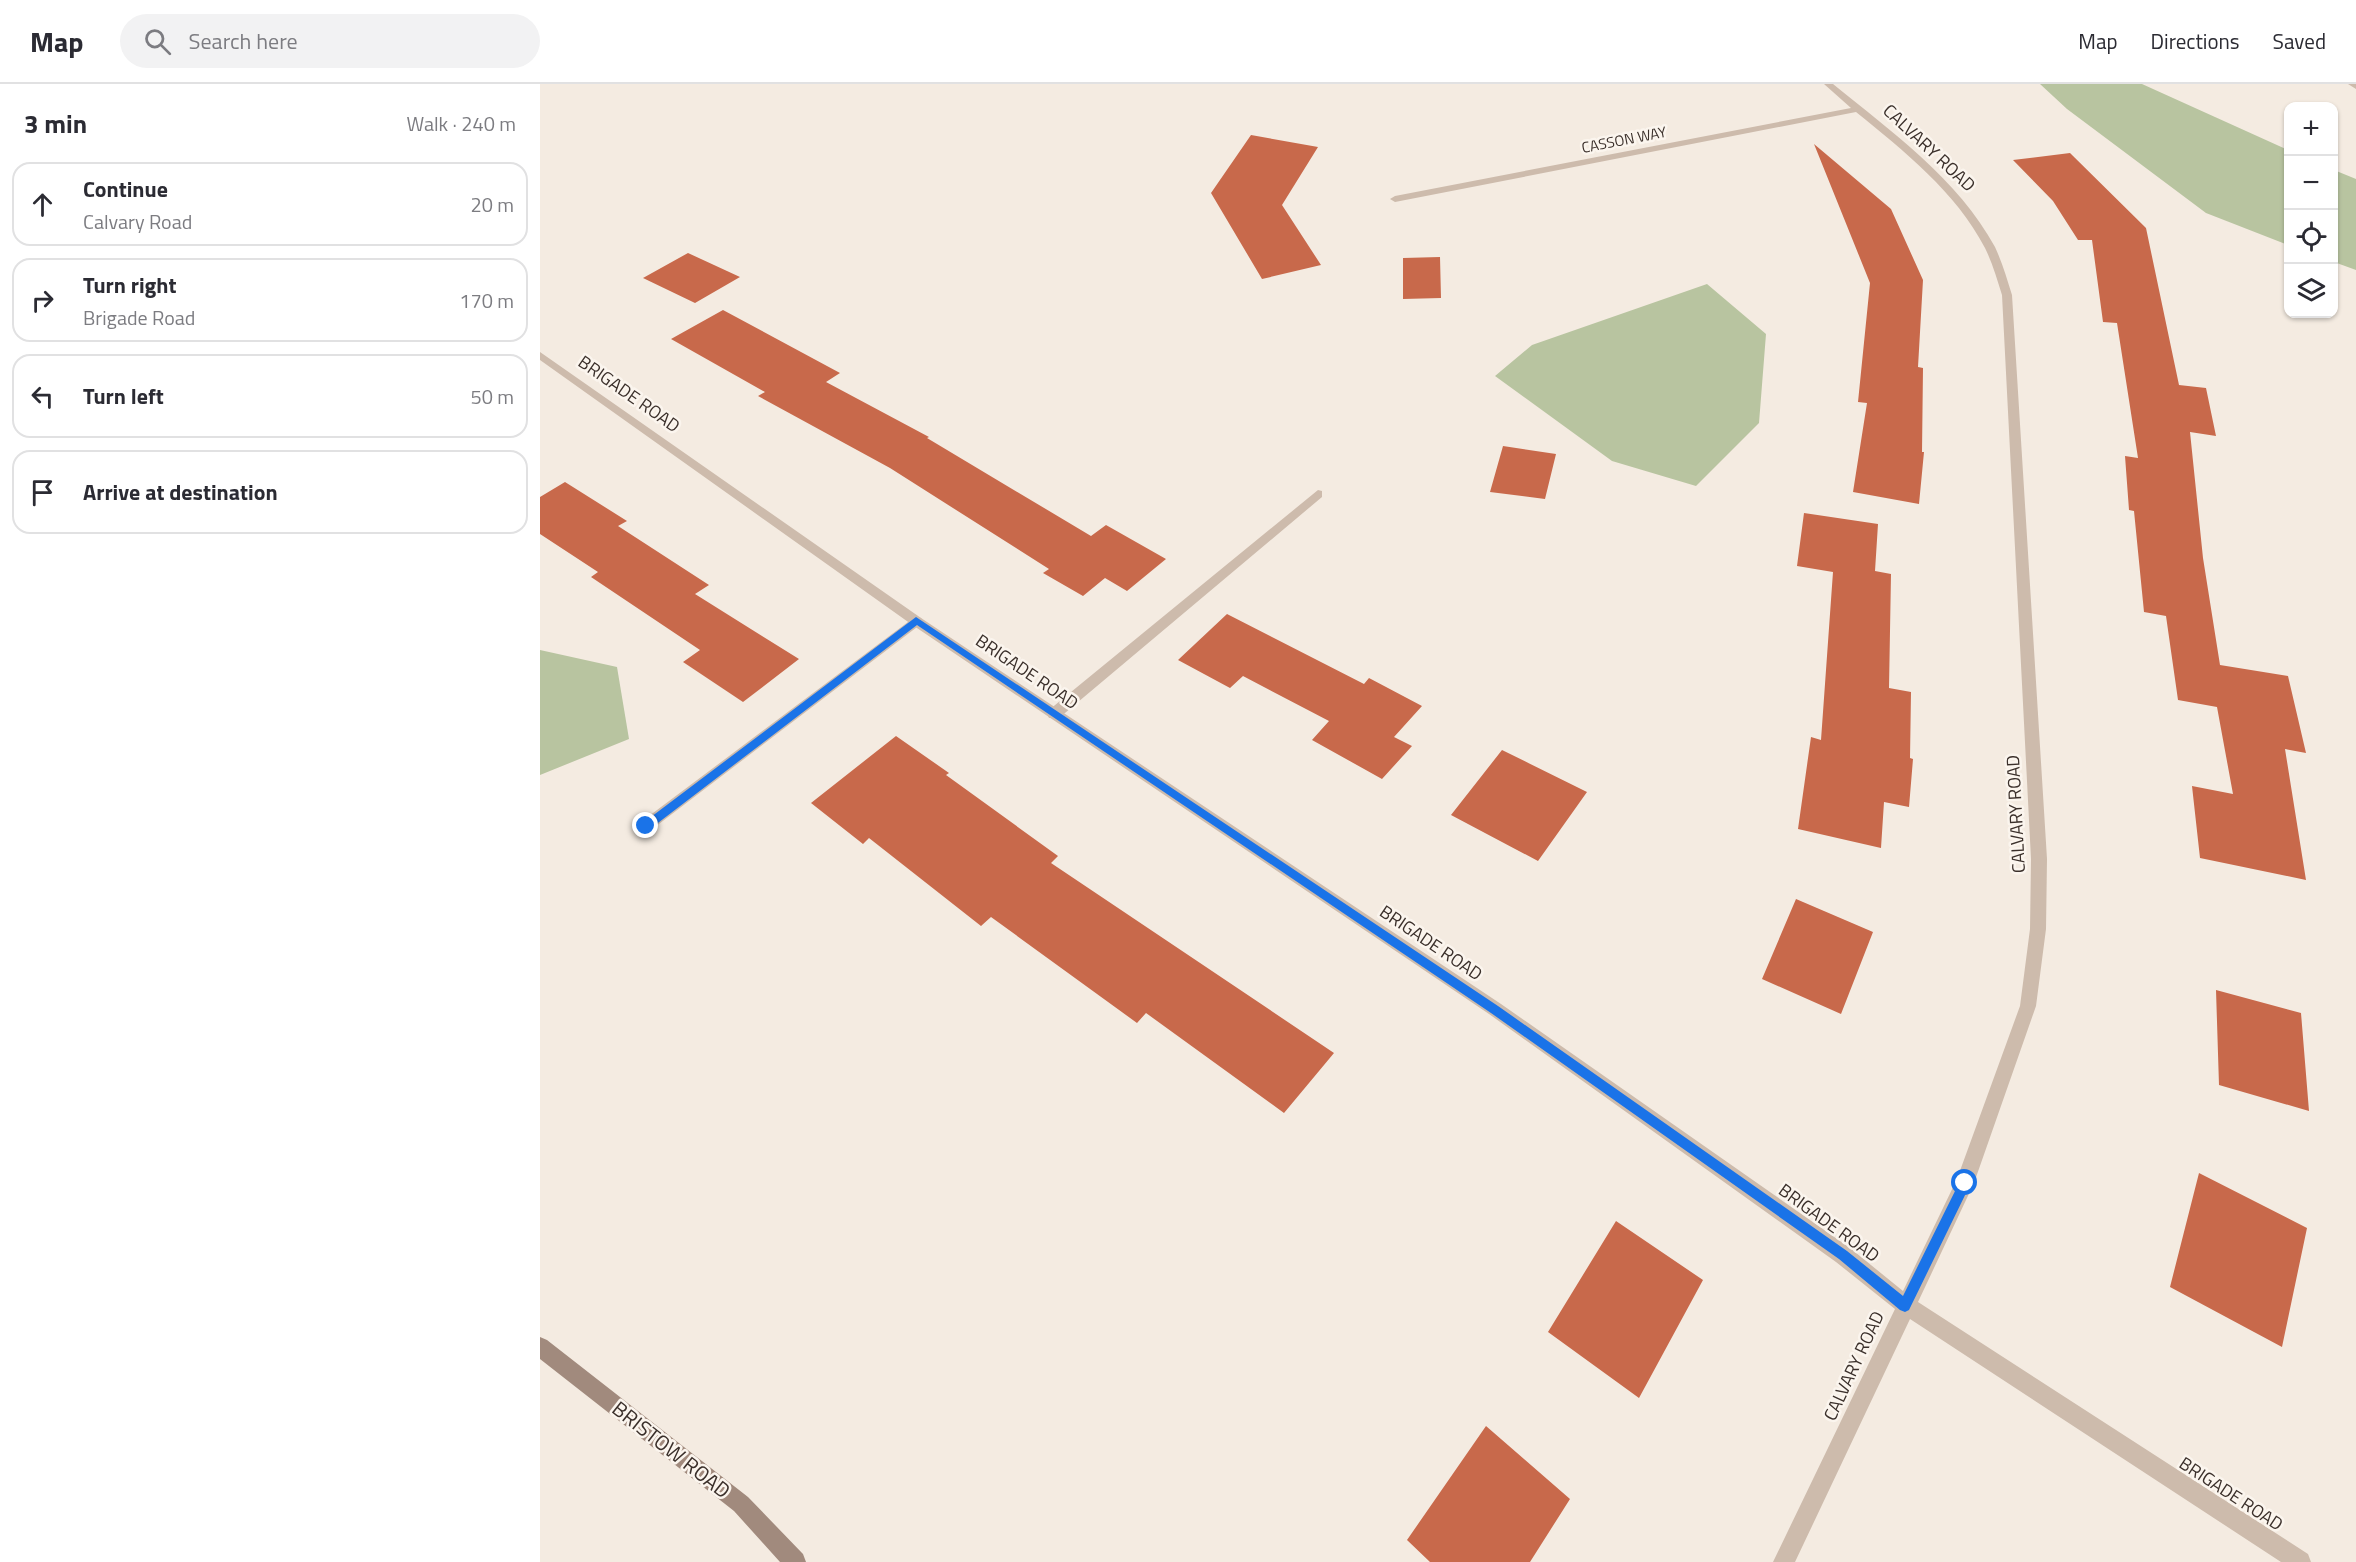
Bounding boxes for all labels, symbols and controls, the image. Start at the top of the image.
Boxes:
search box [120,14,540,68]
text: Map [30,20,84,63]
text: Search here [189,24,298,58]
icon: search [141,25,174,58]
text: Map [2078,25,2118,57]
text: Directions [2151,25,2240,57]
text: Saved [2273,25,2326,57]
street label: CALVARY ROAD [1877,97,1982,198]
map controls [2284,102,2338,318]
button: + [2284,102,2338,156]
text: 3 min [24,104,87,143]
text: Walk · 240 m [407,108,516,139]
street label: CASSON WAY [1580,120,1668,159]
button: − [2284,156,2338,210]
text: Continue [83,172,168,206]
icon: ahead [26,188,59,221]
text: 20 m [470,189,514,220]
text: Calvary Road [83,206,192,237]
button: locate [2284,210,2338,264]
button: layers [2284,264,2338,318]
text: Turn right [83,268,177,302]
icon: right [26,284,59,317]
text: 170 m [459,285,514,316]
text: Brigade Road [83,302,195,333]
street label: BRIGADE ROAD [573,348,686,439]
text: Turn left [83,379,164,413]
icon: left [26,380,59,413]
text: 50 m [470,381,514,412]
text: Arrive at destination [83,475,278,509]
icon: arrive [26,476,59,509]
street label: BRIGADE ROAD [970,627,1084,716]
street label: CALVARY ROAD [1999,754,2032,874]
route end [632,812,658,838]
street label: BRIGADE ROAD [1374,898,1488,987]
route start [1951,1169,1977,1195]
street label: BRIGADE ROAD [1773,1177,1885,1269]
street label: CALVARY ROAD [1816,1307,1891,1425]
street label: BRISTOW ROAD [606,1393,738,1506]
street label: BRIGADE ROAD [2174,1450,2289,1537]

